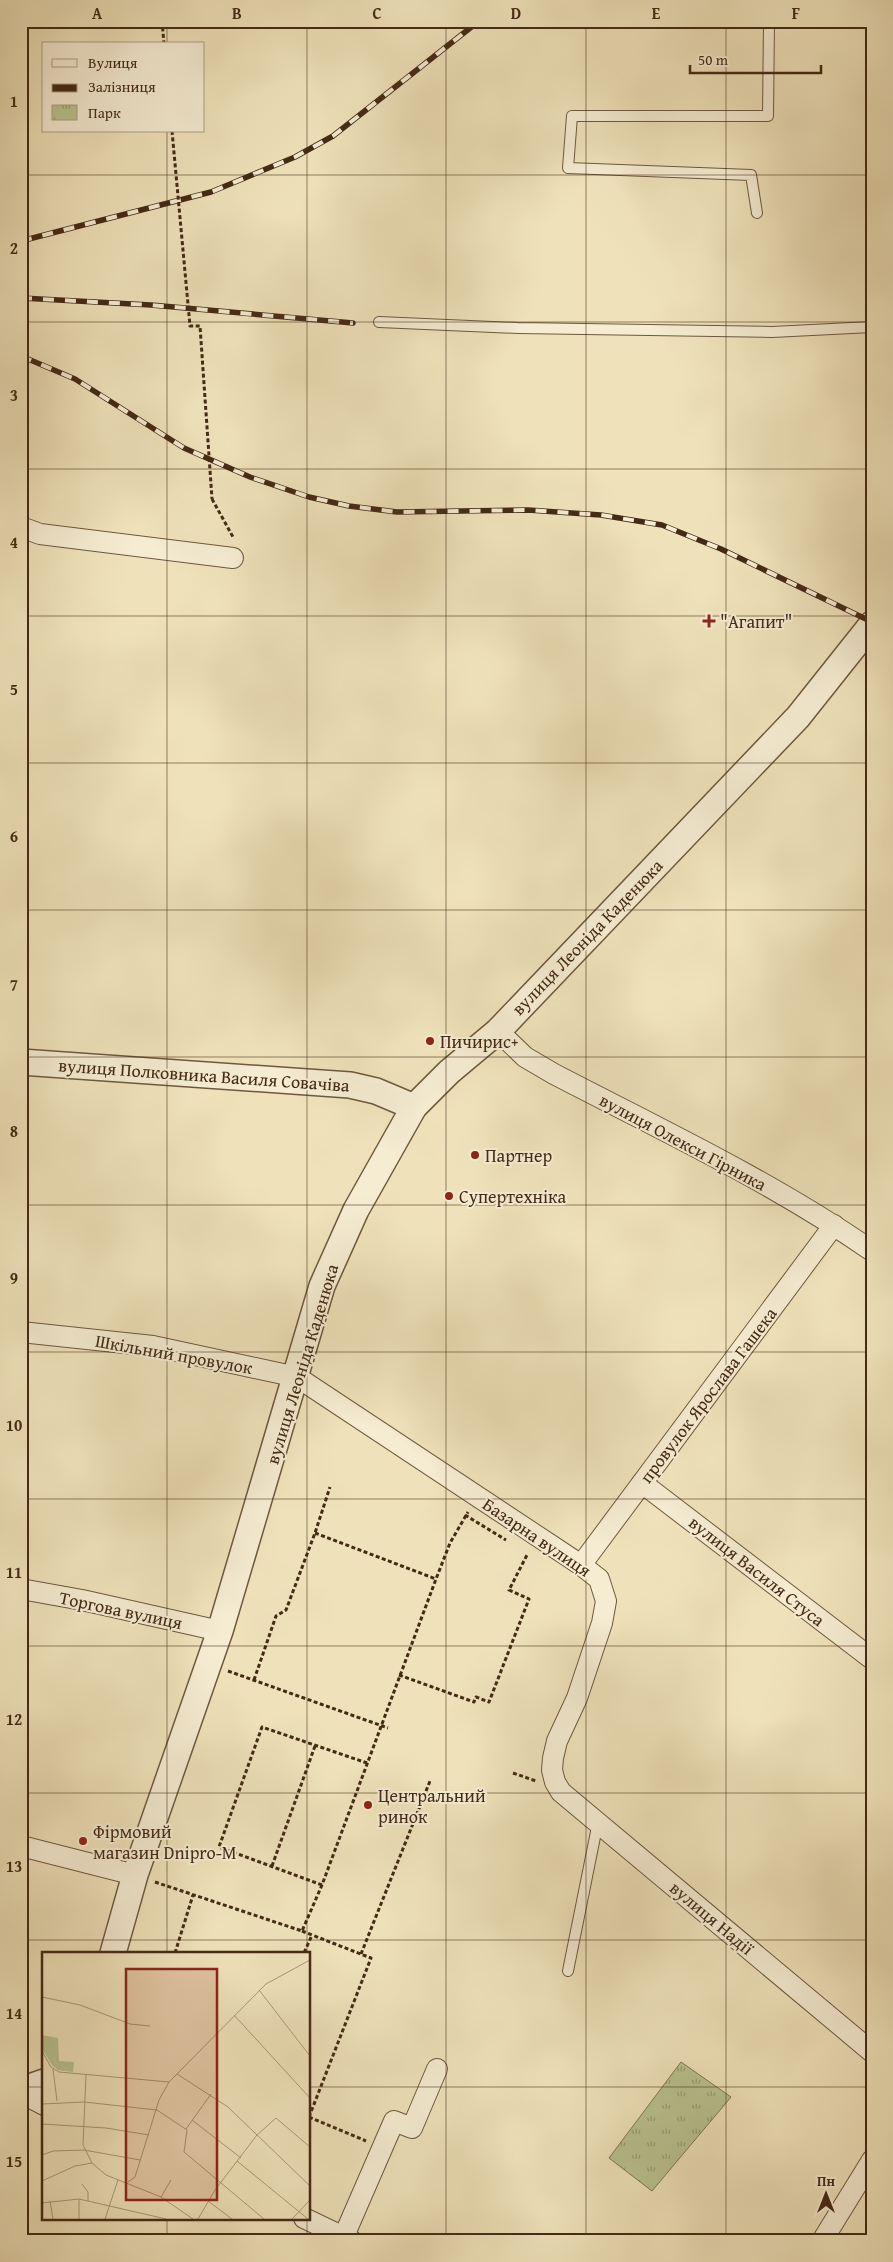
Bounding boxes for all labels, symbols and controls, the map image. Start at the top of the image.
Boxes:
text: A [92,1,103,25]
text: B [232,1,242,25]
text: C [372,1,382,25]
text: D [511,1,521,25]
text: E [652,1,661,25]
text: F [792,1,800,25]
legend [42,42,205,132]
scale bar [690,42,822,74]
text: 50 m [698,49,729,70]
text: Вулиця [88,52,138,73]
text: Залізниця [88,76,156,97]
text: 1 [10,89,18,113]
text: Парк [88,102,121,123]
text: 2 [10,236,18,260]
text: 3 [10,383,18,407]
text: 4 [10,530,18,554]
place label: "Агапит" [720,608,792,635]
marker: "Агапит" [702,614,716,628]
text: 5 [10,677,18,701]
text: 6 [10,824,18,848]
street label: вулиця Леоніда Каденюка [505,852,669,1021]
text: 7 [10,972,18,996]
place label: Пичирис+ [440,1028,519,1055]
marker: Пичирис+ [424,1035,436,1047]
street label: вулиця Полковника Василя Совачіва [57,1051,351,1099]
street label: вулиця Олекси Гірника [595,1086,772,1198]
text: 8 [10,1119,18,1143]
place label: Партнер [485,1142,552,1169]
marker: Партнер [469,1149,481,1161]
place label: Супертехніка [459,1183,566,1210]
marker: Супертехніка [443,1190,455,1202]
street label: вулиця Леоніда Каденюка [259,1260,345,1467]
text: 9 [10,1266,18,1290]
street label: провулок Ярослава Гашека [633,1301,783,1489]
street label: Шкільний провулок [93,1327,255,1381]
text: 10 [6,1413,22,1437]
street label: Базарна вулиця [477,1491,597,1583]
street label: вулиця Василя Стуса [683,1509,831,1633]
text: 11 [6,1560,22,1584]
street label: Торгова вулиця [57,1584,185,1636]
text: 12 [6,1707,22,1731]
place label: Центральний ринок [378,1782,486,1830]
marker: Центральний ринок [362,1799,374,1811]
place label: Фірмовий магазин Dnipro-M [93,1818,237,1866]
marker: Фірмовий магазин Dnipro-M [77,1835,89,1847]
text: 13 [6,1854,22,1878]
street label: вулиця Надії [664,1875,760,1962]
inset map [42,1952,310,2220]
text: 14 [6,2001,22,2025]
text: 15 [6,2149,22,2173]
north arrow [800,2170,850,2220]
text: Пн [817,2171,835,2191]

